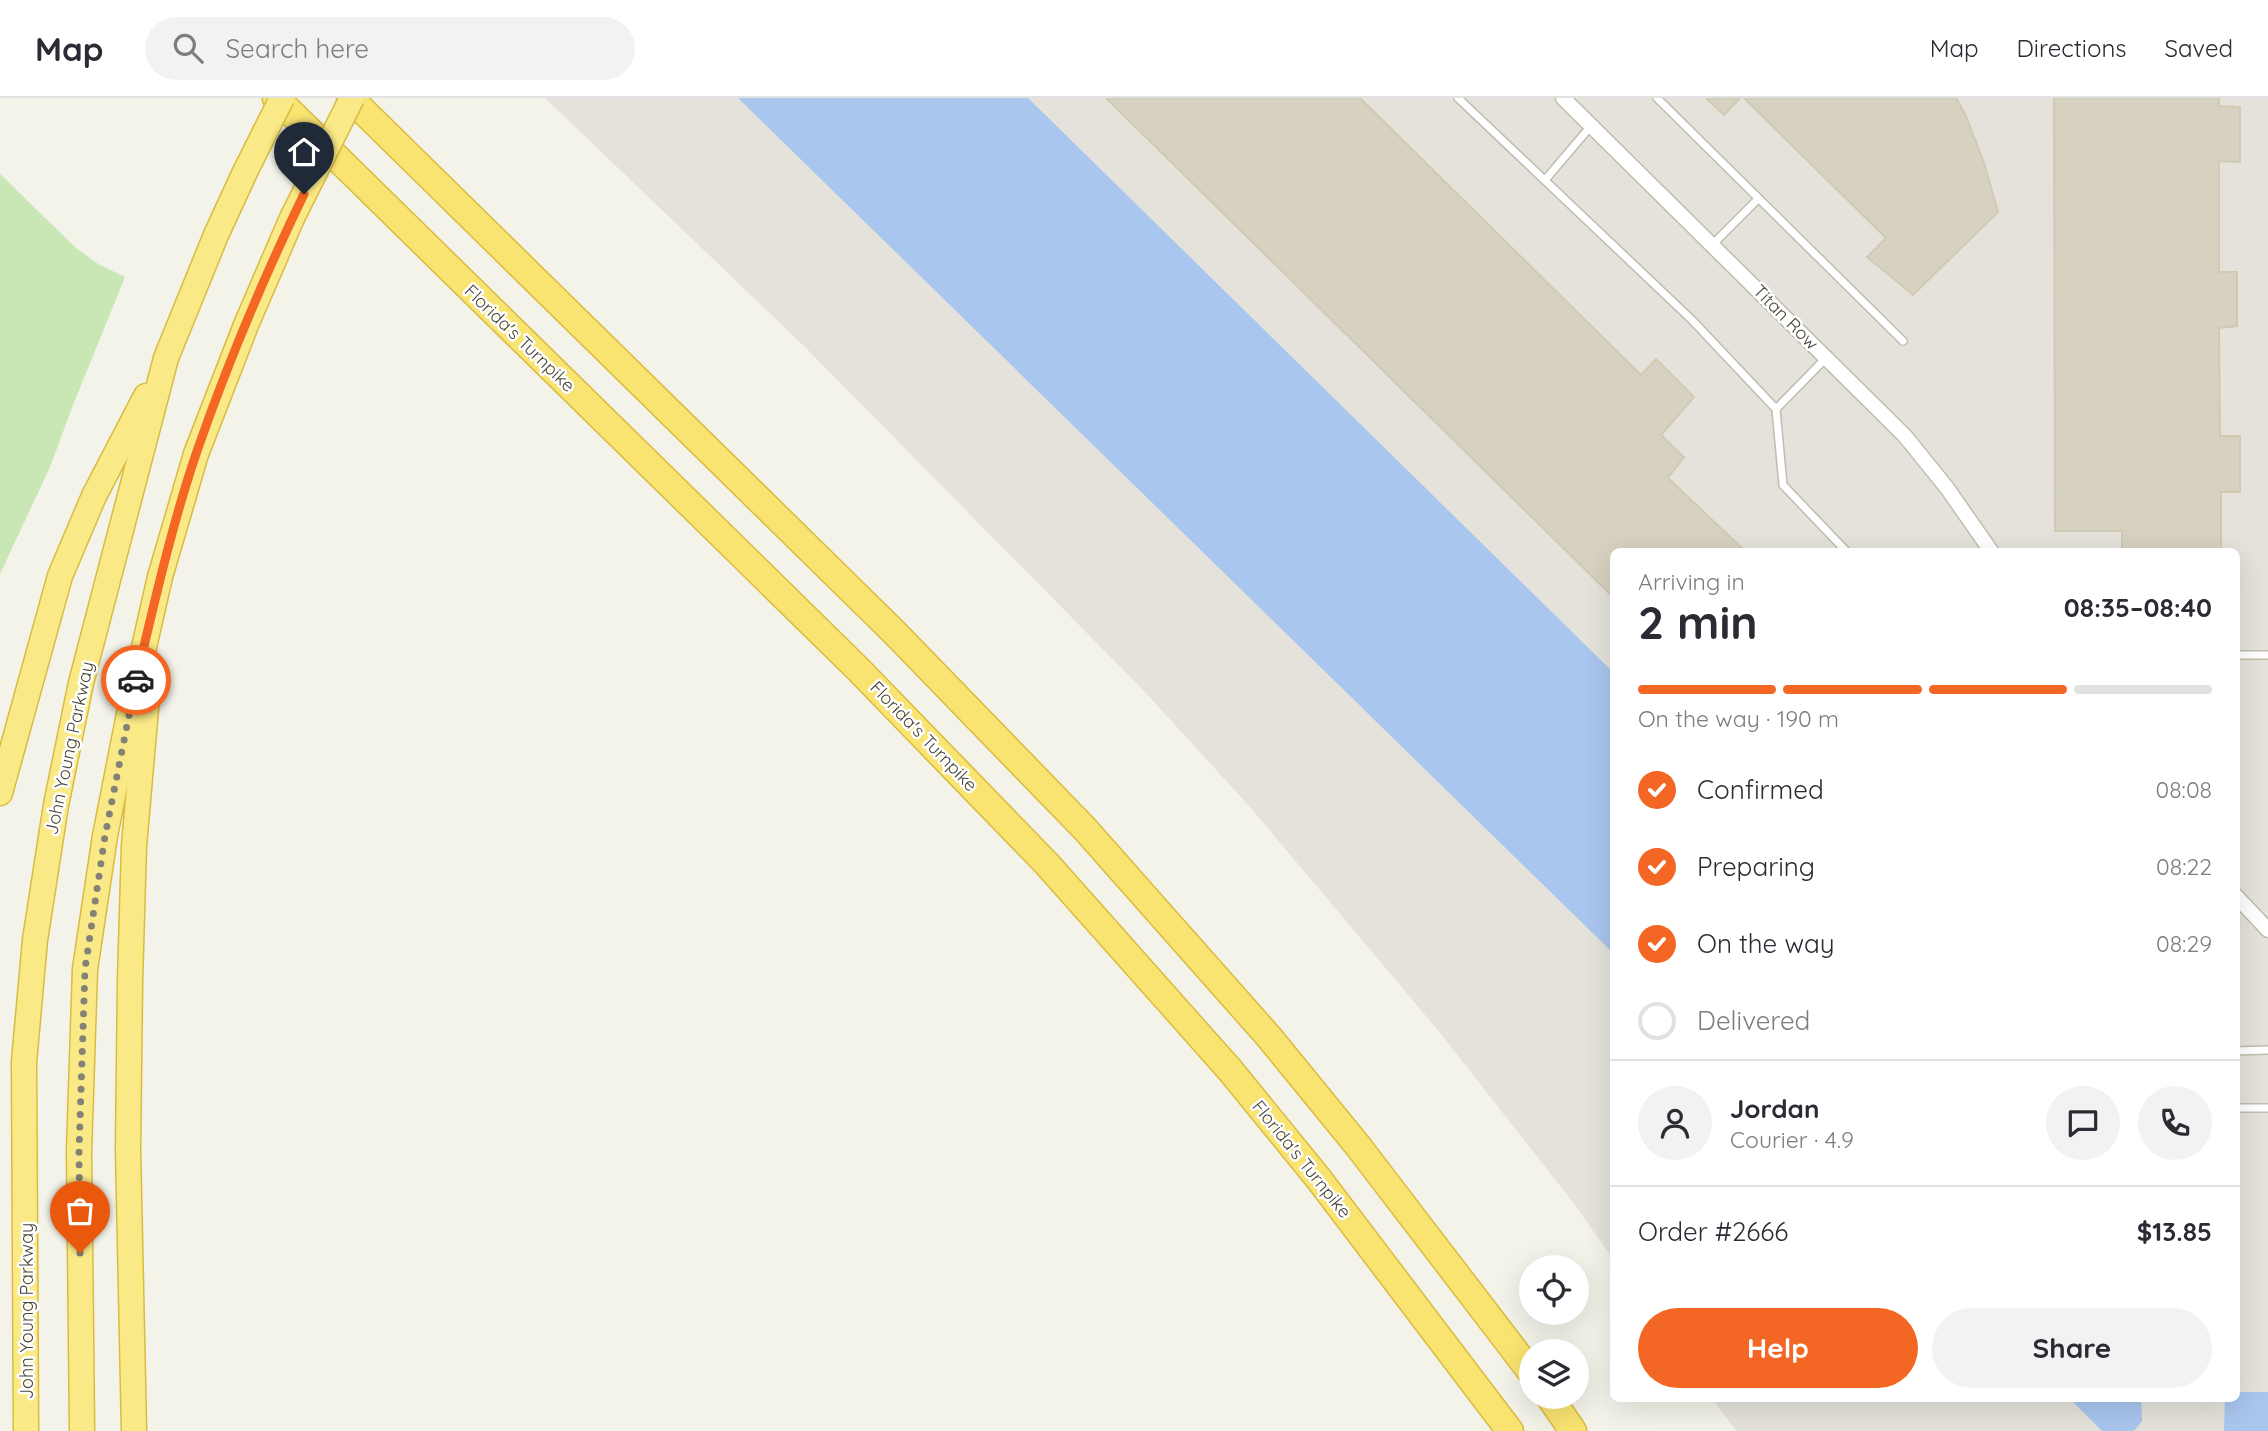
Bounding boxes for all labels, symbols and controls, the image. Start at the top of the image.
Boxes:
search box [145,17,635,80]
text: Map [35,28,103,69]
icon: search [169,29,207,67]
text: Search here [225,32,369,65]
text: Map [1930,33,1979,63]
text: Directions [2017,33,2127,63]
text: Saved [2165,33,2233,63]
pin [274,122,334,194]
icon: home [285,133,323,171]
street label: Florida's Turnpike [460,279,580,397]
street label: Titan Row [1748,279,1824,355]
text: Arriving in [1638,567,1745,596]
text: 08:35–08:40 [2064,591,2212,624]
text: 2 min [1638,593,1758,651]
courier [101,645,171,715]
street label: John Young Parkway [39,659,99,837]
icon: car [117,661,155,699]
street label: Florida's Turnpike [865,676,983,796]
text: On the way · 190 m [1638,704,1839,733]
icon: check [1638,771,1676,809]
text: Confirmed [1697,773,1824,806]
text: 08:08 [2155,775,2212,804]
icon: check [1638,848,1676,886]
text: Preparing [1697,850,1815,883]
text: 08:22 [2156,852,2212,881]
icon: check [1638,925,1676,963]
text: On the way [1697,927,1835,960]
text: 08:29 [2156,929,2212,958]
text: Delivered [1697,1004,1810,1037]
button: person [1638,1086,1712,1160]
button: chat [2046,1086,2120,1160]
button: phone [2138,1086,2212,1160]
text: Jordan [1730,1092,1819,1125]
street label: Florida's Turnpike [1247,1095,1357,1223]
text: Courier · 4.9 [1730,1125,1854,1154]
pin [50,1181,110,1253]
icon: bag [61,1192,99,1230]
text: Order #2666 [1638,1215,1788,1248]
text: $13.85 [2137,1215,2212,1248]
street label: John Young Parkway [15,1223,38,1399]
map controls [1519,1255,1589,1409]
button: locate [1519,1255,1589,1325]
button: Help [1638,1308,1918,1388]
button: Share [1932,1308,2212,1388]
button: layers [1519,1339,1589,1409]

